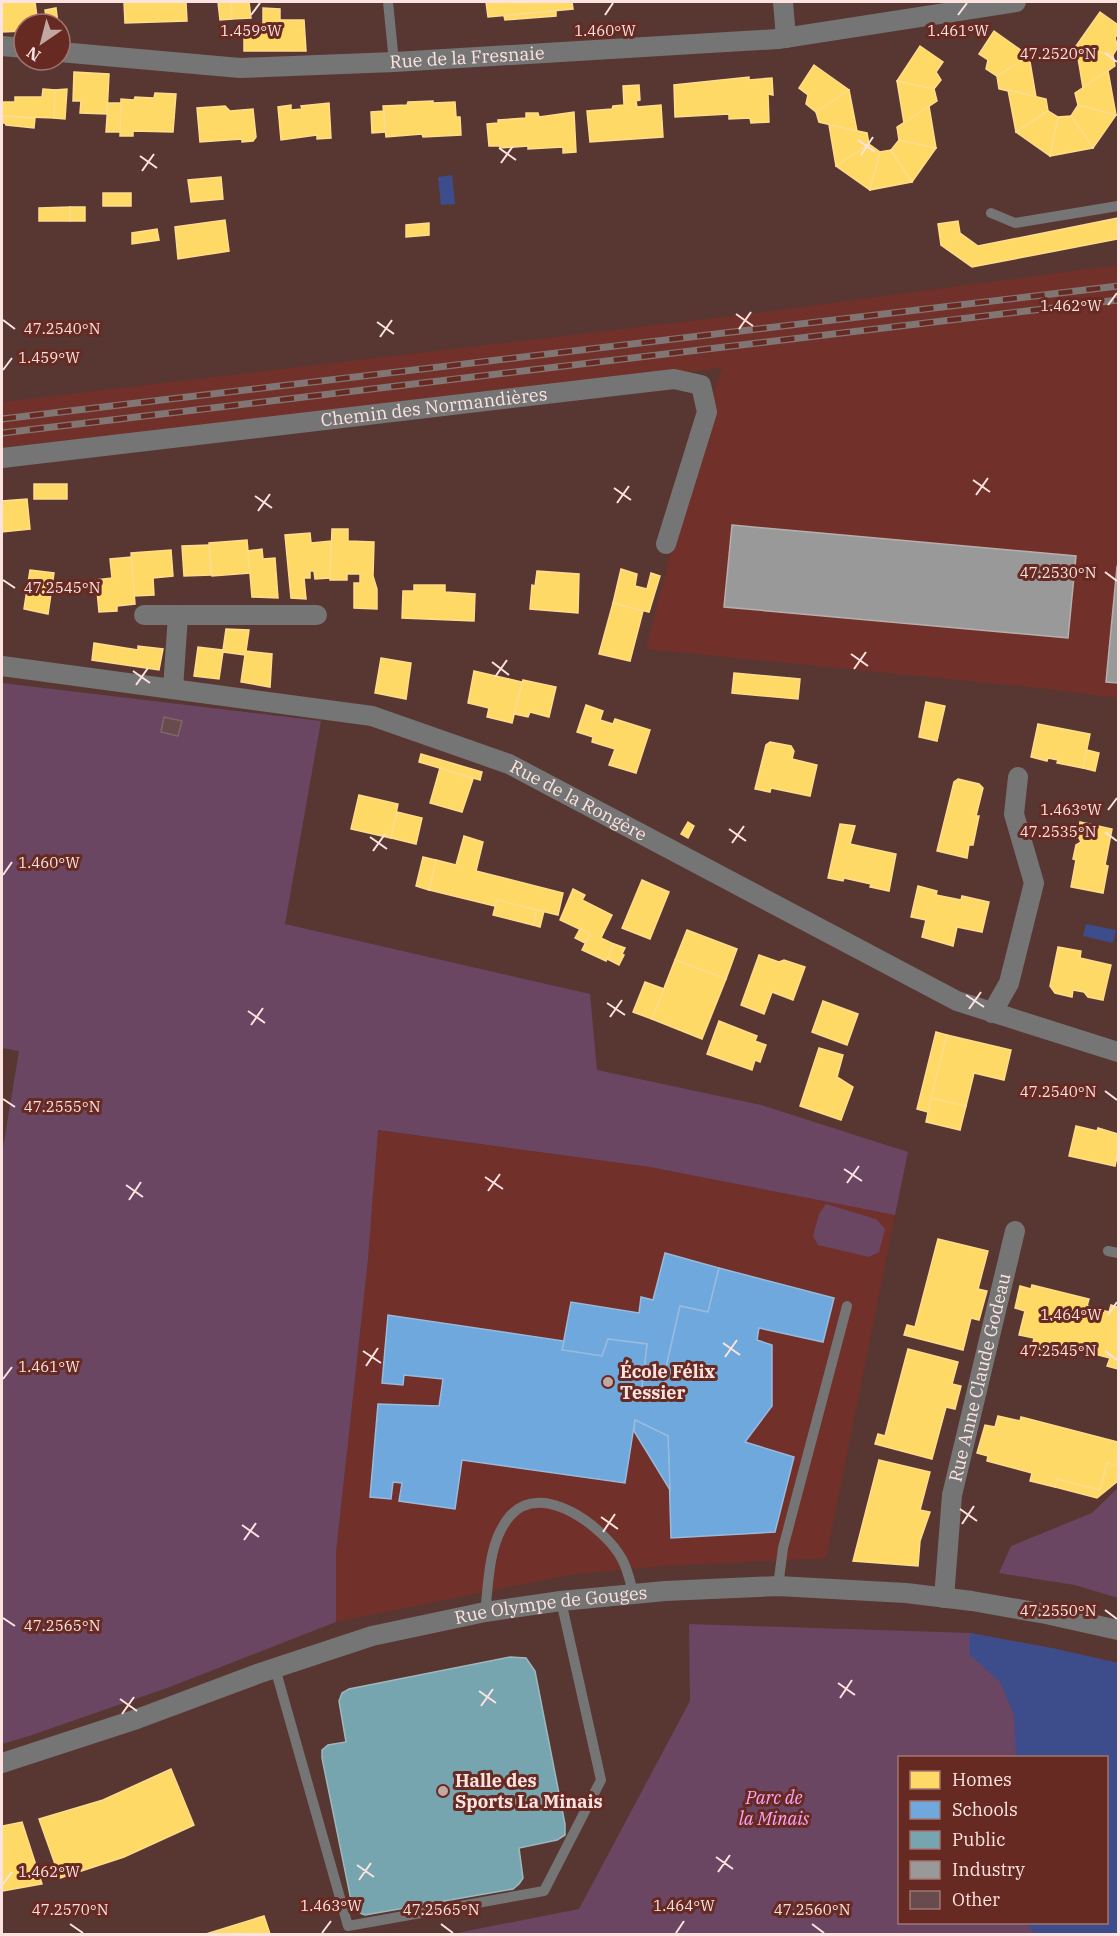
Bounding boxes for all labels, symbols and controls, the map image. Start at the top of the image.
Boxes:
north arrow [12,12,72,72]
text: 1.459°W [220,21,282,40]
text: 1.460°W [574,21,636,40]
text: 1.461°W [927,21,989,40]
street label: Rue de la Fresnaie [389,41,545,73]
text: N [22,42,44,66]
text: 47.2520°N [1020,44,1096,63]
text: 1.462°W [1040,296,1102,315]
text: 47.2540°N [24,319,100,338]
text: 1.459°W [18,348,80,367]
street label: Chemin des Normandières [319,382,549,431]
text: 47.2530°N [1020,563,1096,582]
text: 47.2545°N [24,578,100,597]
street label: Rue de la Rongère [506,755,651,846]
text: 1.463°W [1040,800,1102,819]
text: 47.2535°N [1020,822,1096,841]
text: 1.460°W [18,853,80,872]
text: 47.2540°N [1020,1082,1096,1101]
text: 47.2555°N [24,1097,100,1116]
street label: Rue Anne Claude Godeau [943,1271,1016,1484]
text: 1.464°W [1040,1305,1102,1324]
text: 47.2545°N [1020,1341,1096,1360]
text: 1.461°W [18,1357,80,1376]
place label: École Félix Tessier [620,1359,716,1404]
marker: École Félix Tessier [601,1375,615,1389]
street label: Rue Olympe de Gouges [452,1581,648,1629]
text: 47.2550°N [1020,1601,1096,1620]
text: 47.2565°N [24,1616,100,1635]
legend [898,1756,1108,1924]
text: Homes [952,1768,1012,1791]
place label: Halle des Sports La Minais [455,1769,603,1813]
marker: Halle des Sports La Minais [436,1784,450,1798]
park label: Parc de la Minais [739,1786,810,1830]
text: Schools [952,1798,1018,1821]
text: Public [952,1828,1006,1851]
text: Industry [952,1858,1025,1881]
text: 1.462°W [18,1862,80,1881]
text: Other [952,1888,1000,1911]
text: 1.463°W [300,1896,362,1915]
text: 1.464°W [653,1896,715,1915]
text: 47.2570°N [32,1900,108,1919]
text: 47.2565°N [403,1900,479,1919]
text: 47.2560°N [774,1900,850,1919]

